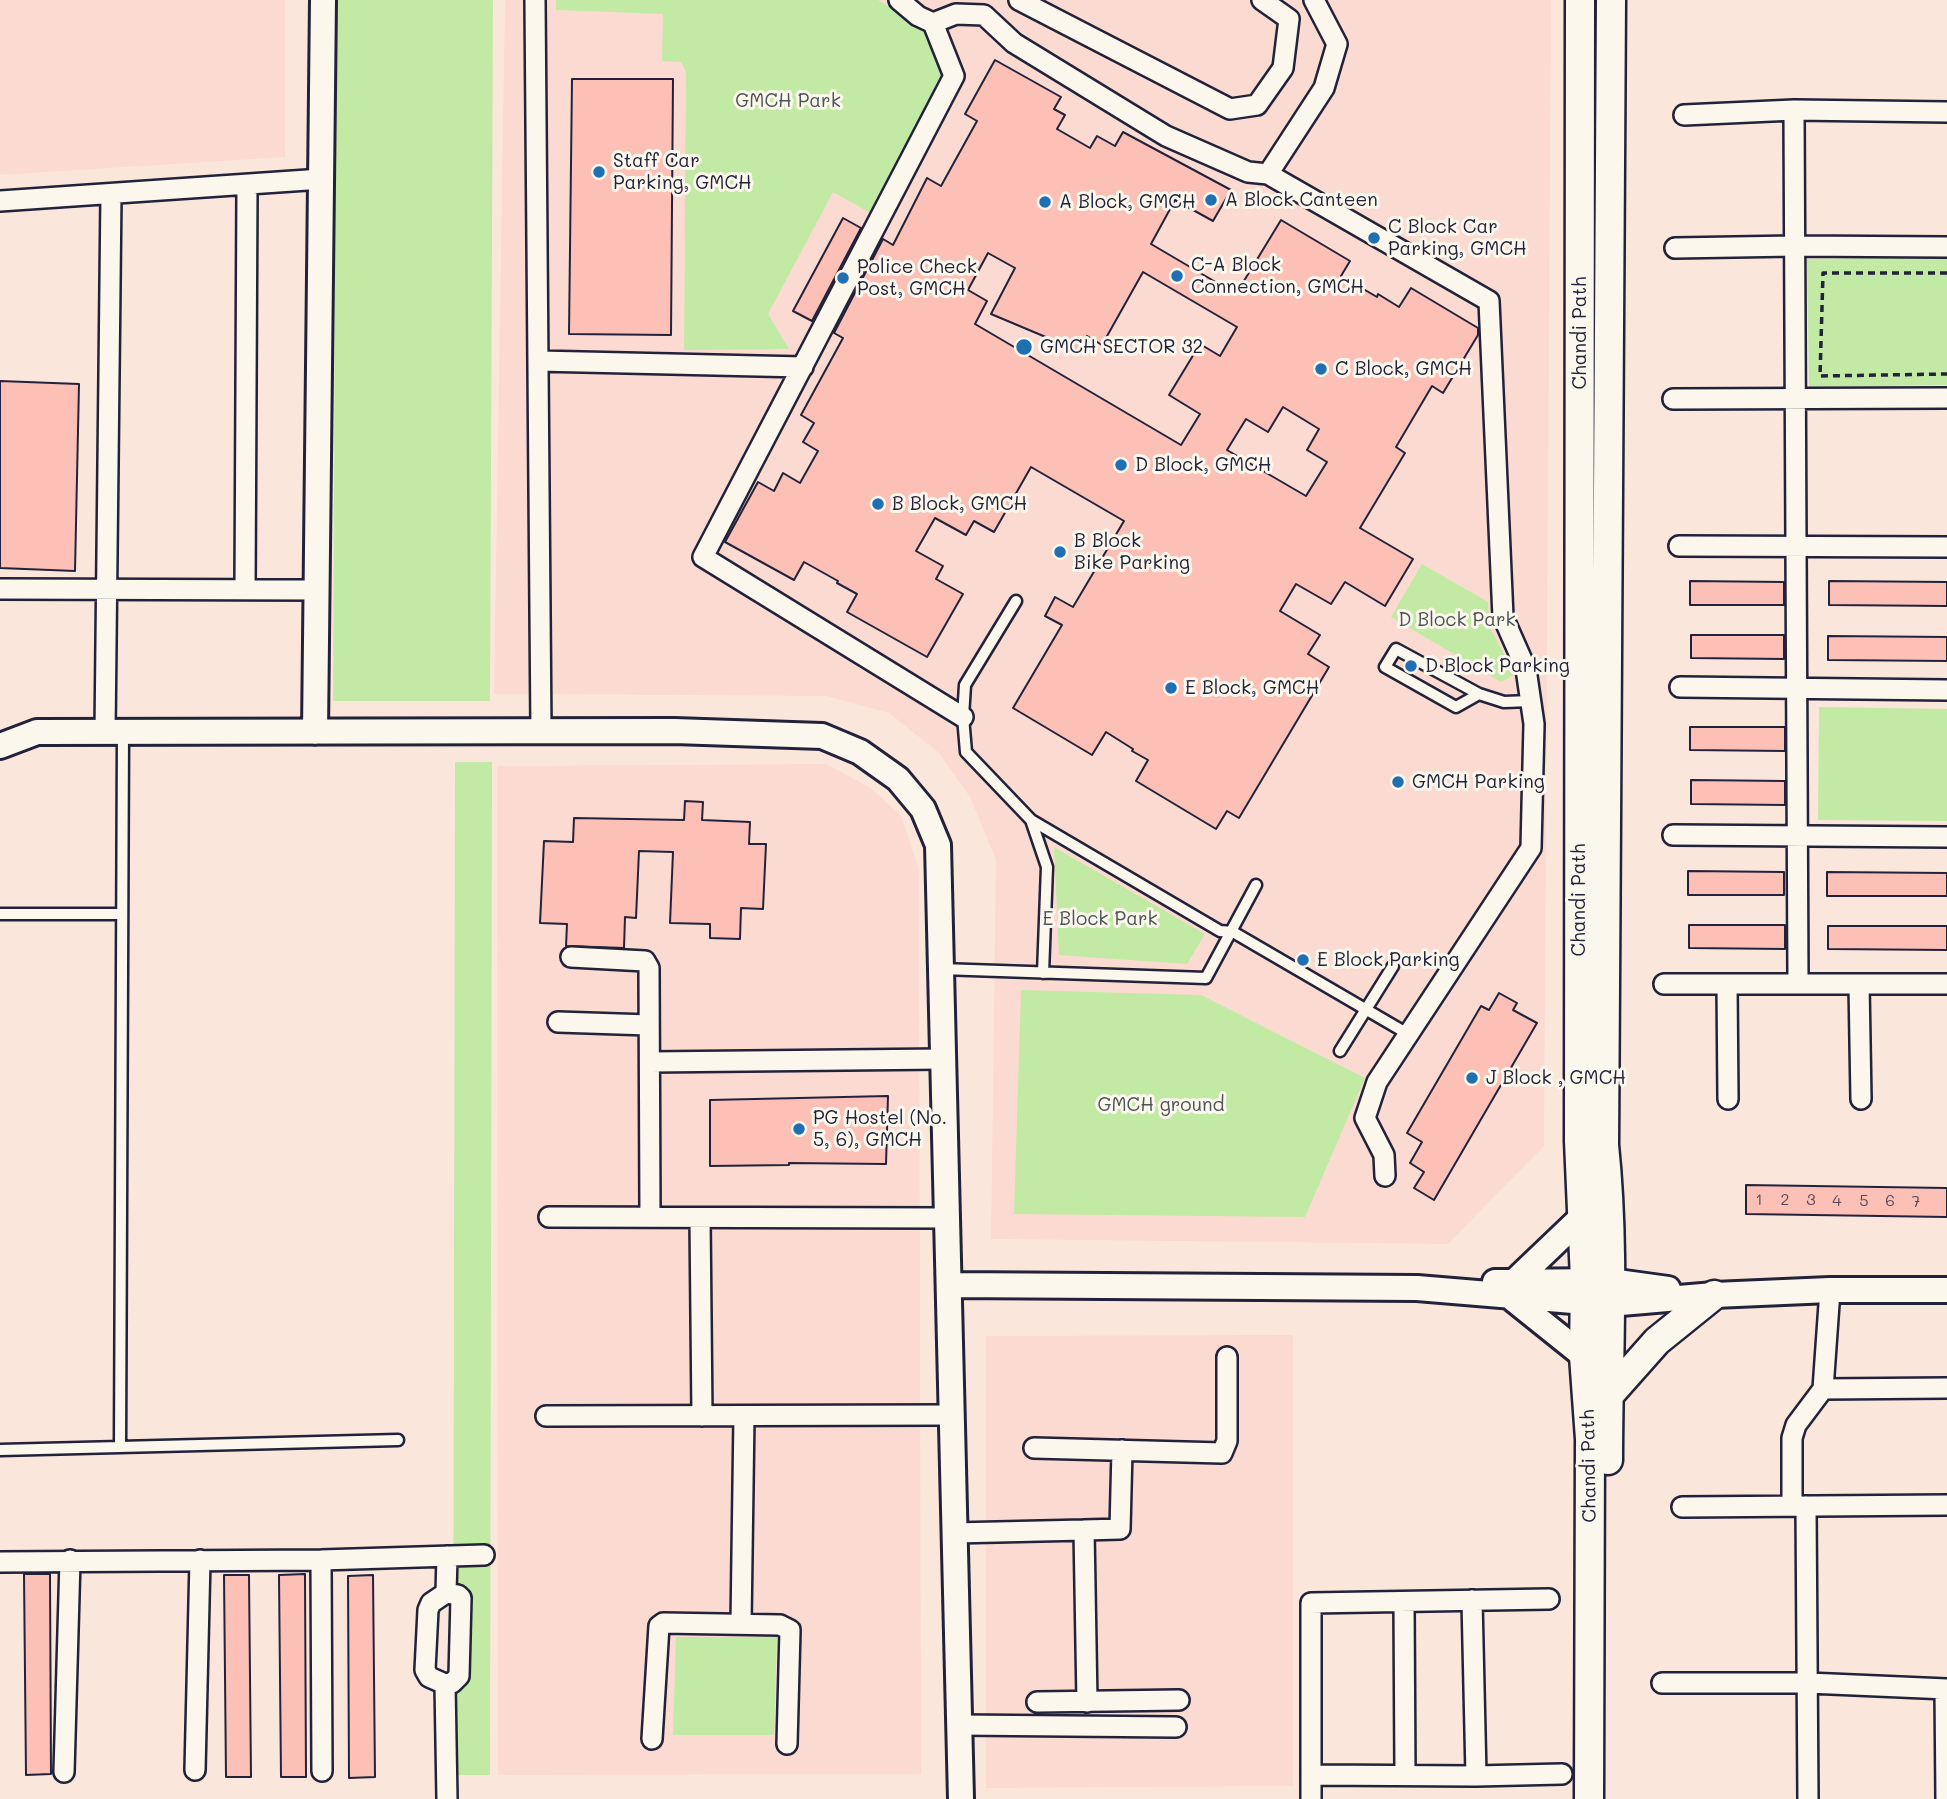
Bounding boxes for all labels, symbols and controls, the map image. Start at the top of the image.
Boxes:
park label: GMCH Park [735,90,841,112]
place label: Staff Car Parking, GMCH [613,150,752,194]
marker: Staff Car Parking, GMCH [591,164,607,180]
place label: A Block Canteen [1225,189,1378,211]
place label: A Block, GMCH [1059,191,1195,213]
marker: A Block Canteen [1203,192,1219,208]
marker: A Block, GMCH [1037,194,1053,210]
place label: C Block Car Parking, GMCH [1388,216,1527,260]
marker: C Block Car Parking, GMCH [1366,230,1382,246]
place label: C-A Block Connection, GMCH [1191,254,1364,298]
place label: Police Check Post, GMCH [857,256,977,300]
marker: C-A Block Connection, GMCH [1169,268,1185,284]
marker: Police Check Post, GMCH [835,270,851,286]
street label: Chandi Path [1569,276,1591,390]
place label: GMCH SECTOR 32 [1040,336,1203,358]
marker: GMCH SECTOR 32 [1014,337,1034,357]
place label: C Block, GMCH [1335,358,1472,380]
marker: C Block, GMCH [1313,361,1329,377]
place label: D Block, GMCH [1135,454,1271,476]
marker: D Block, GMCH [1113,457,1129,473]
place label: B Block, GMCH [892,493,1027,515]
marker: B Block, GMCH [870,496,886,512]
place label: B Block Bike Parking [1074,530,1190,574]
marker: B Block Bike Parking [1052,544,1068,560]
park label: D Block Park [1398,609,1516,631]
place label: D Block Parking [1425,655,1570,677]
marker: D Block Parking [1403,658,1419,674]
place label: E Block, GMCH [1185,677,1319,699]
marker: E Block, GMCH [1163,680,1179,696]
place label: GMCH Parking [1412,771,1545,793]
marker: GMCH Parking [1390,774,1406,790]
street label: Chandi Path [1568,843,1590,957]
park label: E Block Park [1042,908,1158,930]
place label: E Block Parking [1317,949,1460,971]
marker: E Block Parking [1295,952,1311,968]
place label: J Block , GMCH [1486,1067,1626,1089]
marker: J Block , GMCH [1464,1070,1480,1086]
park label: GMCH ground [1097,1094,1225,1116]
place label: PG Hostel (No. 5, 6), GMCH [813,1107,947,1151]
marker: PG Hostel (No. 5, 6), GMCH [791,1121,807,1137]
house number: 1 [1755,1190,1763,1210]
house number: 2 [1781,1190,1789,1210]
house number: 3 [1806,1190,1816,1210]
house number: 4 [1832,1191,1842,1211]
house number: 5 [1859,1191,1869,1211]
house number: 6 [1885,1191,1895,1211]
house number: 7 [1912,1192,1920,1212]
street label: Chandi Path [1577,1409,1601,1523]

